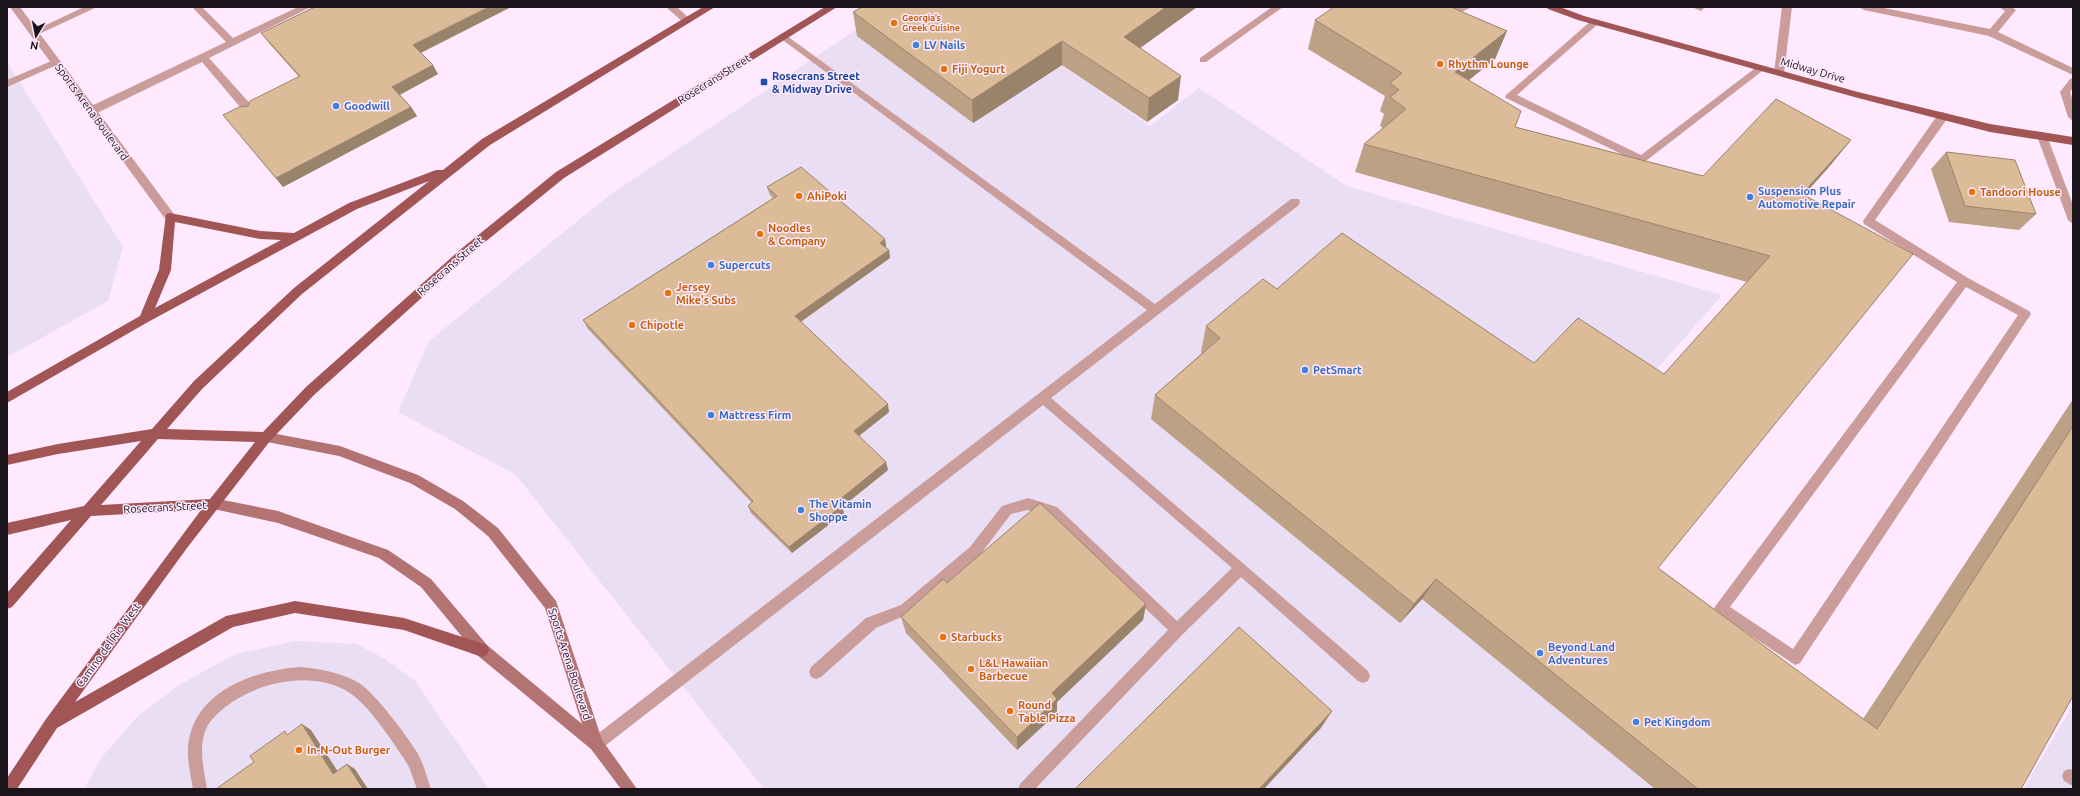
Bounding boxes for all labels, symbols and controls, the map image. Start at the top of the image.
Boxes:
place label: Georgia’s Greek Cuisine [902,13,960,33]
north arrow [16,16,56,56]
marker: Georgia’s Greek Cuisine [889,18,899,28]
text: N [29,39,39,52]
place label: LV Nails [924,39,965,51]
marker: LV Nails [911,40,921,50]
street label: Rosecrans Street [675,51,753,106]
street label: Midway Drive [1779,55,1847,85]
place label: Rhythm Lounge [1448,58,1529,70]
marker: Rhythm Lounge [1435,59,1445,69]
street label: Sports Arena Boulevard [53,61,131,163]
place label: Fiji Yogurt [952,63,1006,75]
marker: Fiji Yogurt [939,64,949,74]
place label: Rosecrans Street & Midway Drive [772,70,860,95]
marker: Rosecrans Street & Midway Drive [759,77,769,87]
place label: Goodwill [344,100,390,112]
marker: Goodwill [331,101,341,111]
place label: Suspension Plus Automotive Repair [1758,185,1856,210]
place label: Tandoori House [1980,186,2061,198]
marker: Tandoori House [1967,187,1977,197]
place label: AhiPoki [807,190,847,202]
marker: AhiPoki [794,191,804,201]
marker: Suspension Plus Automotive Repair [1745,192,1755,202]
place label: Noodles & Company [768,222,826,247]
marker: Noodles & Company [755,229,765,239]
street label: Rosecrans Street [415,234,486,298]
place label: Supercuts [719,259,771,271]
marker: Supercuts [706,260,716,270]
place label: Jersey Mike's Subs [676,281,736,306]
marker: Jersey Mike's Subs [663,288,673,298]
place label: Chipotle [640,319,684,331]
marker: Chipotle [627,320,637,330]
place label: PetSmart [1313,364,1362,376]
marker: PetSmart [1300,365,1310,375]
place label: Mattress Firm [719,409,791,421]
marker: Mattress Firm [706,410,716,420]
place label: The Vitamin Shoppe [809,498,872,523]
street label: Rosecrans Street [123,499,208,515]
marker: The Vitamin Shoppe [796,505,806,515]
street label: Camino del Rio West [73,600,143,690]
street label: Sports Arena Boulevard [546,607,594,721]
place label: Starbucks [951,631,1002,643]
marker: Starbucks [938,632,948,642]
place label: Beyond Land Adventures [1548,641,1615,666]
marker: Beyond Land Adventures [1535,648,1545,658]
place label: L&L Hawaiian Barbecue [979,657,1048,682]
marker: L&L Hawaiian Barbecue [966,664,976,674]
place label: Round Table Pizza [1018,699,1075,724]
marker: Round Table Pizza [1005,706,1015,716]
place label: Pet Kingdom [1644,716,1711,728]
marker: Pet Kingdom [1631,717,1641,727]
place label: In-N-Out Burger [307,744,391,756]
marker: In-N-Out Burger [294,745,304,755]

